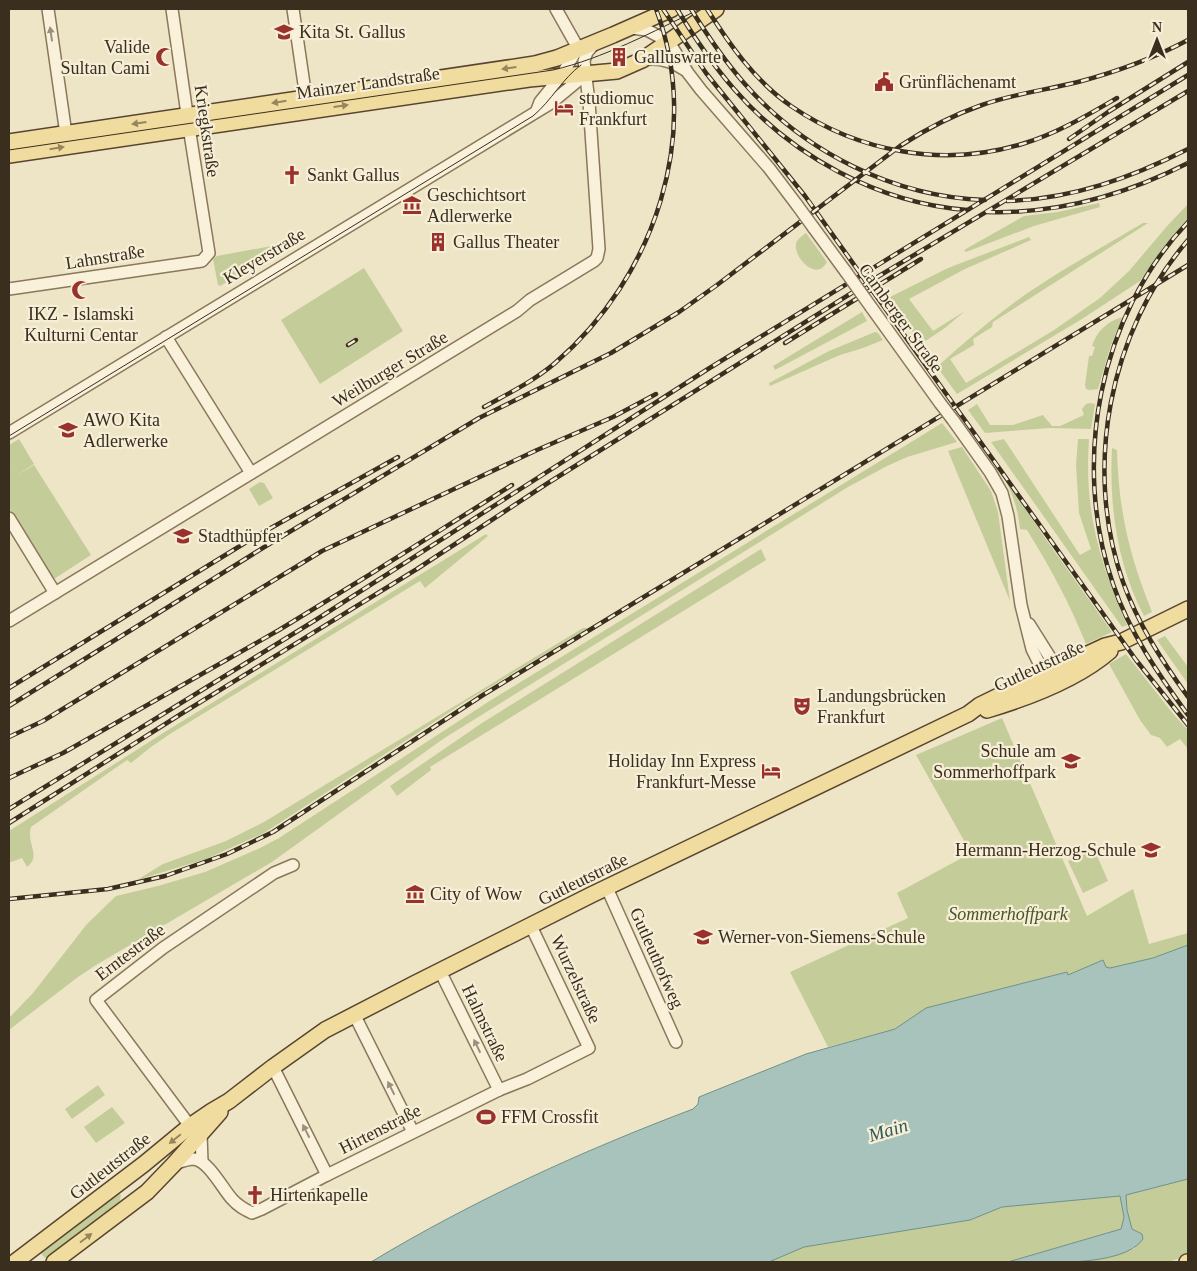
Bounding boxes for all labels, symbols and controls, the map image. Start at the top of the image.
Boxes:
north arrow [1132,15,1182,65]
text: N [1152,20,1162,35]
school or university icon: Kita St. Gallus [273,21,295,43]
place label: Kita St. Gallus [299,22,406,42]
one-way arrow [47,25,55,41]
place label: Valide Sultan Cami [61,37,150,78]
mosque icon: Valide Sultan Cami [154,46,176,68]
building icon: Galluswarte [608,46,630,68]
place label: Galluswarte [634,47,721,67]
street label: Mainzer Landstraße [295,63,441,103]
one-way arrow [501,64,517,72]
public building icon: Grünflächenamt [873,71,895,93]
place label: Grünflächenamt [899,72,1016,92]
street label: Kriegkstraße [191,84,223,178]
place label: studiomuc Frankfurt [579,88,654,129]
hotel icon: studiomuc Frankfurt [553,97,575,119]
one-way arrow [271,99,287,107]
one-way arrow [333,102,349,110]
one-way arrow [130,119,146,127]
one-way arrow [49,143,65,151]
church icon: Sankt Gallus [281,164,303,186]
place label: Sankt Gallus [307,165,400,185]
place label: Geschichtsort Adlerwerke [427,185,526,226]
museum icon: Geschichtsort Adlerwerke [401,194,423,216]
street label: Kleyerstraße [219,224,309,288]
building icon: Gallus Theater [427,231,449,253]
place label: Gallus Theater [453,232,559,252]
street label: Lahnstraße [64,241,146,273]
street label: Camberger Straße [855,259,947,377]
mosque icon: IKZ - Islamski Kulturni Centar [70,279,92,301]
place label: IKZ - Islamski Kulturni Centar [24,304,138,345]
street label: Weilburger Straße [329,327,451,411]
place label: AWO Kita Adlerwerke [83,410,168,451]
school or university icon: AWO Kita Adlerwerke [57,419,79,441]
school or university icon: Stadthüpfer [172,525,194,547]
place label: Stadthüpfer [198,526,282,546]
street label: Gutleutstraße [991,636,1087,696]
place label: Landungsbrücken Frankfurt [817,686,946,727]
theatre icon: Landungsbrücken Frankfurt [791,695,813,717]
place label: Schule am Sommerhoffpark [933,741,1056,782]
school or university icon: Schule am Sommerhoffpark [1060,750,1082,772]
place label: Holiday Inn Express Frankfurt-Messe [608,751,756,792]
hotel icon: Holiday Inn Express Frankfurt-Messe [760,760,782,782]
school or university icon: Hermann-Herzog-Schule [1140,839,1162,861]
place label: Hermann-Herzog-Schule [955,840,1136,860]
street label: Gutleutstraße [535,849,631,909]
museum icon: City of Wow [404,883,426,905]
place label: City of Wow [430,884,522,904]
park label: Sommerhoffpark [948,904,1069,924]
street label: Gutleuthofweg [626,905,688,1011]
street label: Erntestraße [91,919,169,985]
school or university icon: Werner-von-Siemens-Schule [692,926,714,948]
place label: Werner-von-Siemens-Schule [718,927,925,947]
street label: Wurzelstraße [547,932,605,1026]
street label: Halmstraße [458,981,512,1065]
one-way arrow [473,1039,481,1054]
one-way arrow [387,1081,395,1096]
street label: Hirtenstraße [336,1100,424,1158]
sports icon: FFM Crossfit [475,1106,497,1128]
place label: FFM Crossfit [501,1107,599,1127]
water label: Main [865,1114,910,1146]
one-way arrow [302,1124,310,1138]
street label: Gutleutstraße [66,1128,154,1204]
one-way arrow [168,1133,181,1144]
church icon: Hirtenkapelle [244,1184,266,1206]
place label: Hirtenkapelle [270,1185,368,1205]
one-way arrow [79,1233,93,1243]

